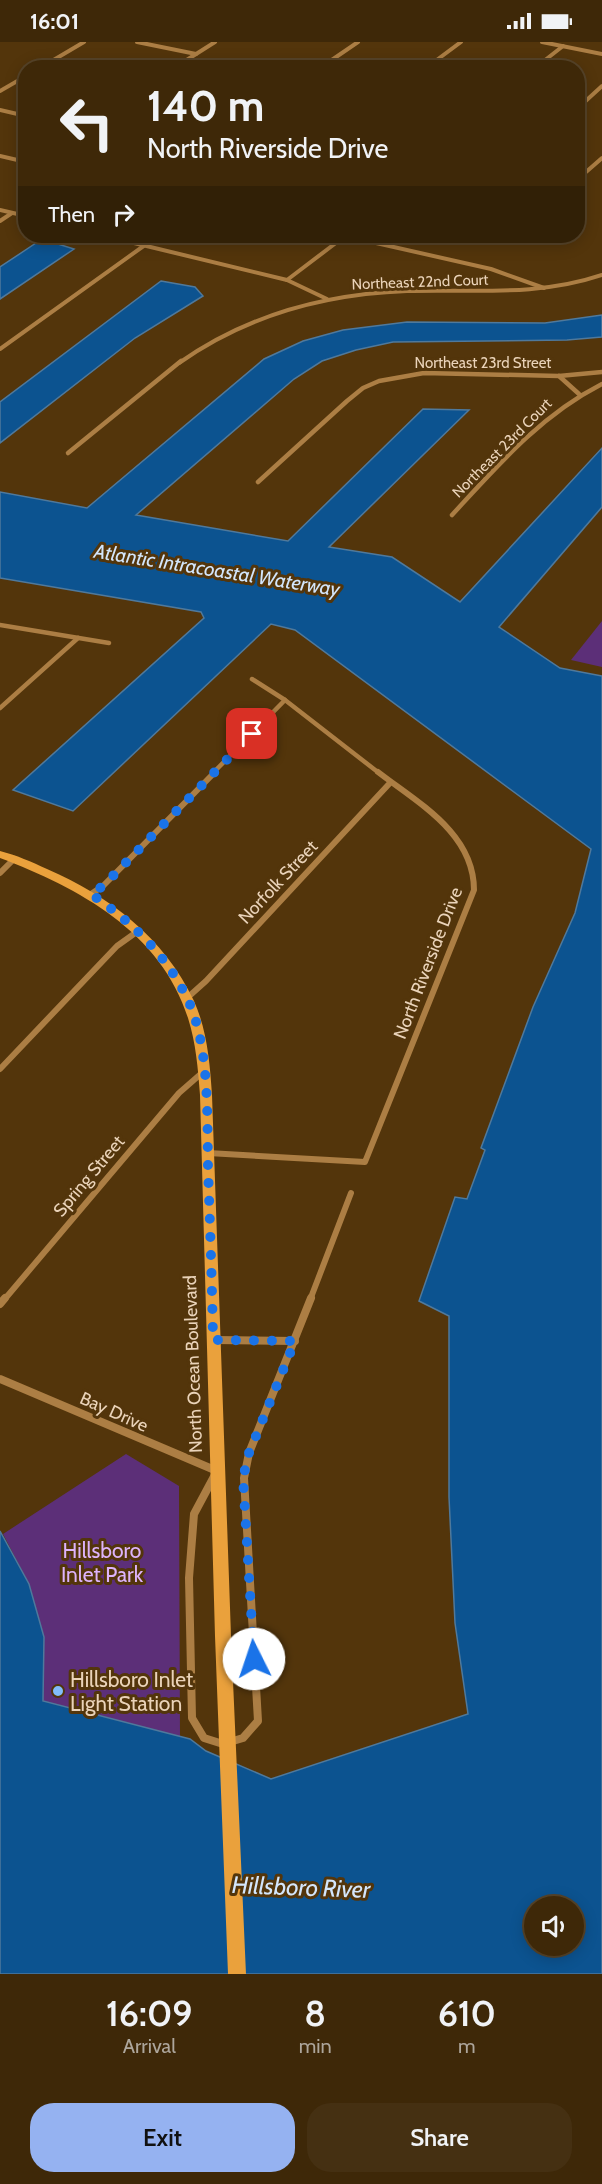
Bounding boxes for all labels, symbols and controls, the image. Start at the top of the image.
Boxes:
text: 16:01 [30,8,79,35]
text: 140 m [147,80,264,132]
icon: left [48,84,126,162]
text: North Riverside Drive [147,132,388,165]
icon: right [107,198,140,231]
text: Then [48,201,95,228]
street label: Northeast 22nd Court [351,271,489,293]
street label: Northeast 23rd Street [415,354,551,372]
street label: Northeast 23rd Court [449,395,555,501]
water label: Atlantic Intracoastal Waterway [92,539,342,601]
pin [226,708,277,759]
icon: arrive [235,717,268,750]
street label: Norfolk Street [234,836,322,928]
street label: North Riverside Drive [389,884,467,1042]
street label: Spring Street [49,1131,129,1221]
street label: North Ocean Boulevard [179,1275,207,1453]
street label: Bay Drive [76,1387,152,1437]
park label: Hillsboro Inlet Park [61,1538,144,1587]
position arrow [222,1627,286,1691]
place label: Hillsboro Inlet Light Station [70,1667,193,1716]
marker: Hillsboro Inlet Light Station [51,1684,65,1698]
water label: Hillsboro River [231,1870,372,1904]
map controls [524,1896,584,1956]
button: sound [524,1896,584,1956]
text: 16:09 [106,1991,193,2035]
text: 8 [304,1991,326,2035]
text: 610 [438,1991,496,2035]
text: Arrival [123,2034,176,2058]
text: min [299,2034,332,2058]
text: m [458,2034,476,2058]
button: Exit [30,2103,295,2172]
button: Share [307,2103,572,2172]

